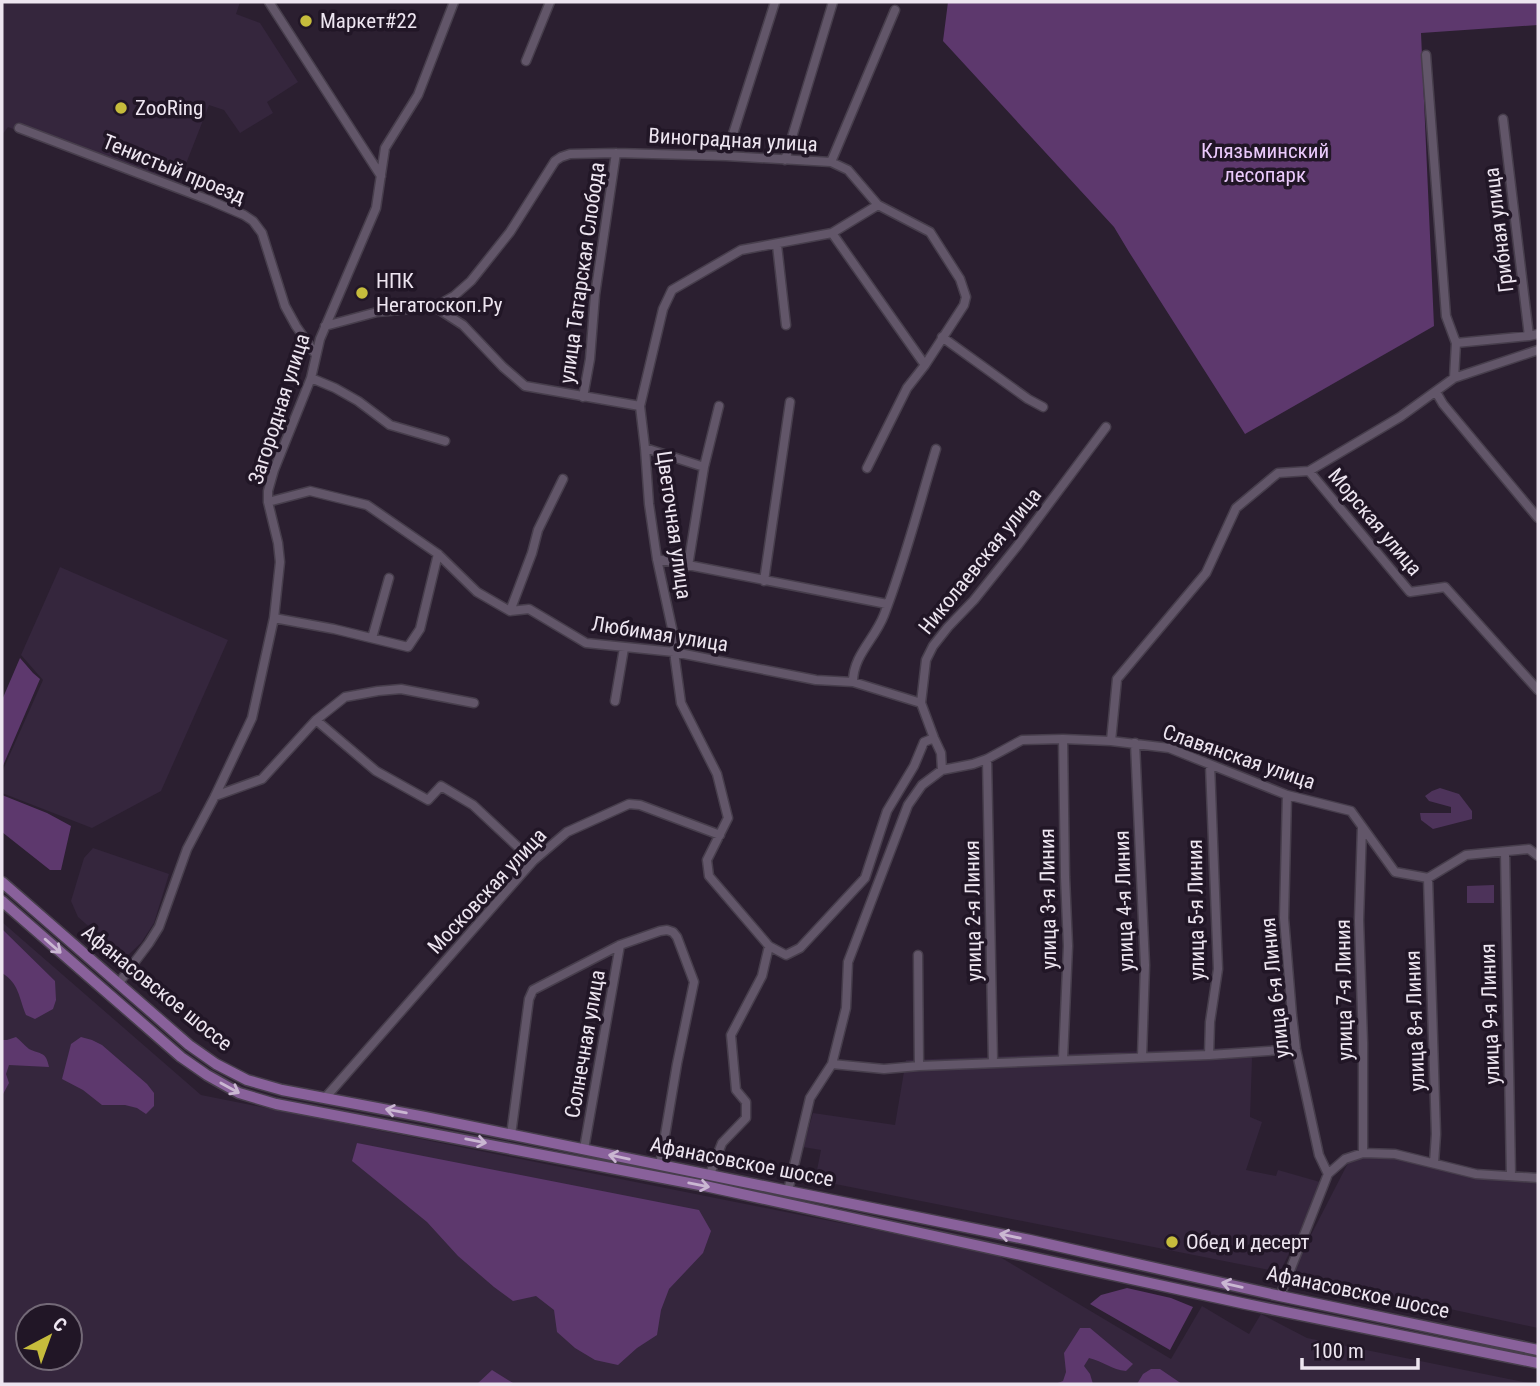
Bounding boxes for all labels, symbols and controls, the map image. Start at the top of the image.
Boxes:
place label: Маркет#22 [320,9,417,33]
marker: Маркет#22 [298,13,314,29]
place label: ZooRing [135,96,203,120]
marker: ZooRing [113,100,129,116]
street label: Виноградная улица [648,124,818,156]
street label: Тенистый проезд [99,129,249,209]
park label: Клязьминский лесопарк [1201,139,1329,187]
street label: улица Татарская Слобода [555,161,609,385]
street label: Грибная улица [1479,166,1519,294]
place label: НПК Негатоскоп.Ру [376,269,503,317]
marker: НПК Негатоскоп.Ру [354,285,370,301]
street label: Загородная улица [243,331,315,487]
street label: Цветочная улица [652,449,696,601]
street label: Морская улица [1323,464,1427,580]
street label: Николаевская улица [914,483,1046,639]
street label: Любимая улица [590,611,730,657]
street label: Славянская улица [1160,720,1318,794]
street label: Московская улица [423,823,551,959]
street label: улица 3-я Линия [1035,828,1061,970]
street label: улица 4-я Линия [1110,830,1138,972]
street label: улица 5-я Линия [1183,839,1209,981]
street label: улица 2-я Линия [960,840,986,982]
street label: улица 6-я Линия [1256,916,1294,1060]
street label: улица 7-я Линия [1331,919,1357,1061]
street label: Афанасовское шоссе [77,920,237,1056]
one-way arrow [44,938,62,954]
street label: улица 9-я Линия [1476,943,1504,1085]
street label: улица 8-я Линия [1401,950,1429,1092]
street label: Солнечная улица [560,968,610,1120]
one-way arrow [219,1082,240,1095]
one-way arrow [385,1104,408,1118]
street label: Афанасовское шоссе [648,1132,836,1192]
one-way arrow [464,1135,487,1149]
one-way arrow [608,1149,631,1163]
one-way arrow [687,1179,710,1193]
one-way arrow [999,1229,1022,1243]
place label: Обед и десерт [1186,1230,1309,1254]
marker: Обед и десерт [1164,1234,1180,1250]
street label: Афанасовское шоссе [1264,1261,1452,1323]
one-way arrow [1221,1278,1244,1291]
north arrow [14,1302,84,1372]
text: С [48,1312,72,1337]
scale bar [1302,1326,1418,1370]
text: 100 m [1312,1339,1364,1363]

